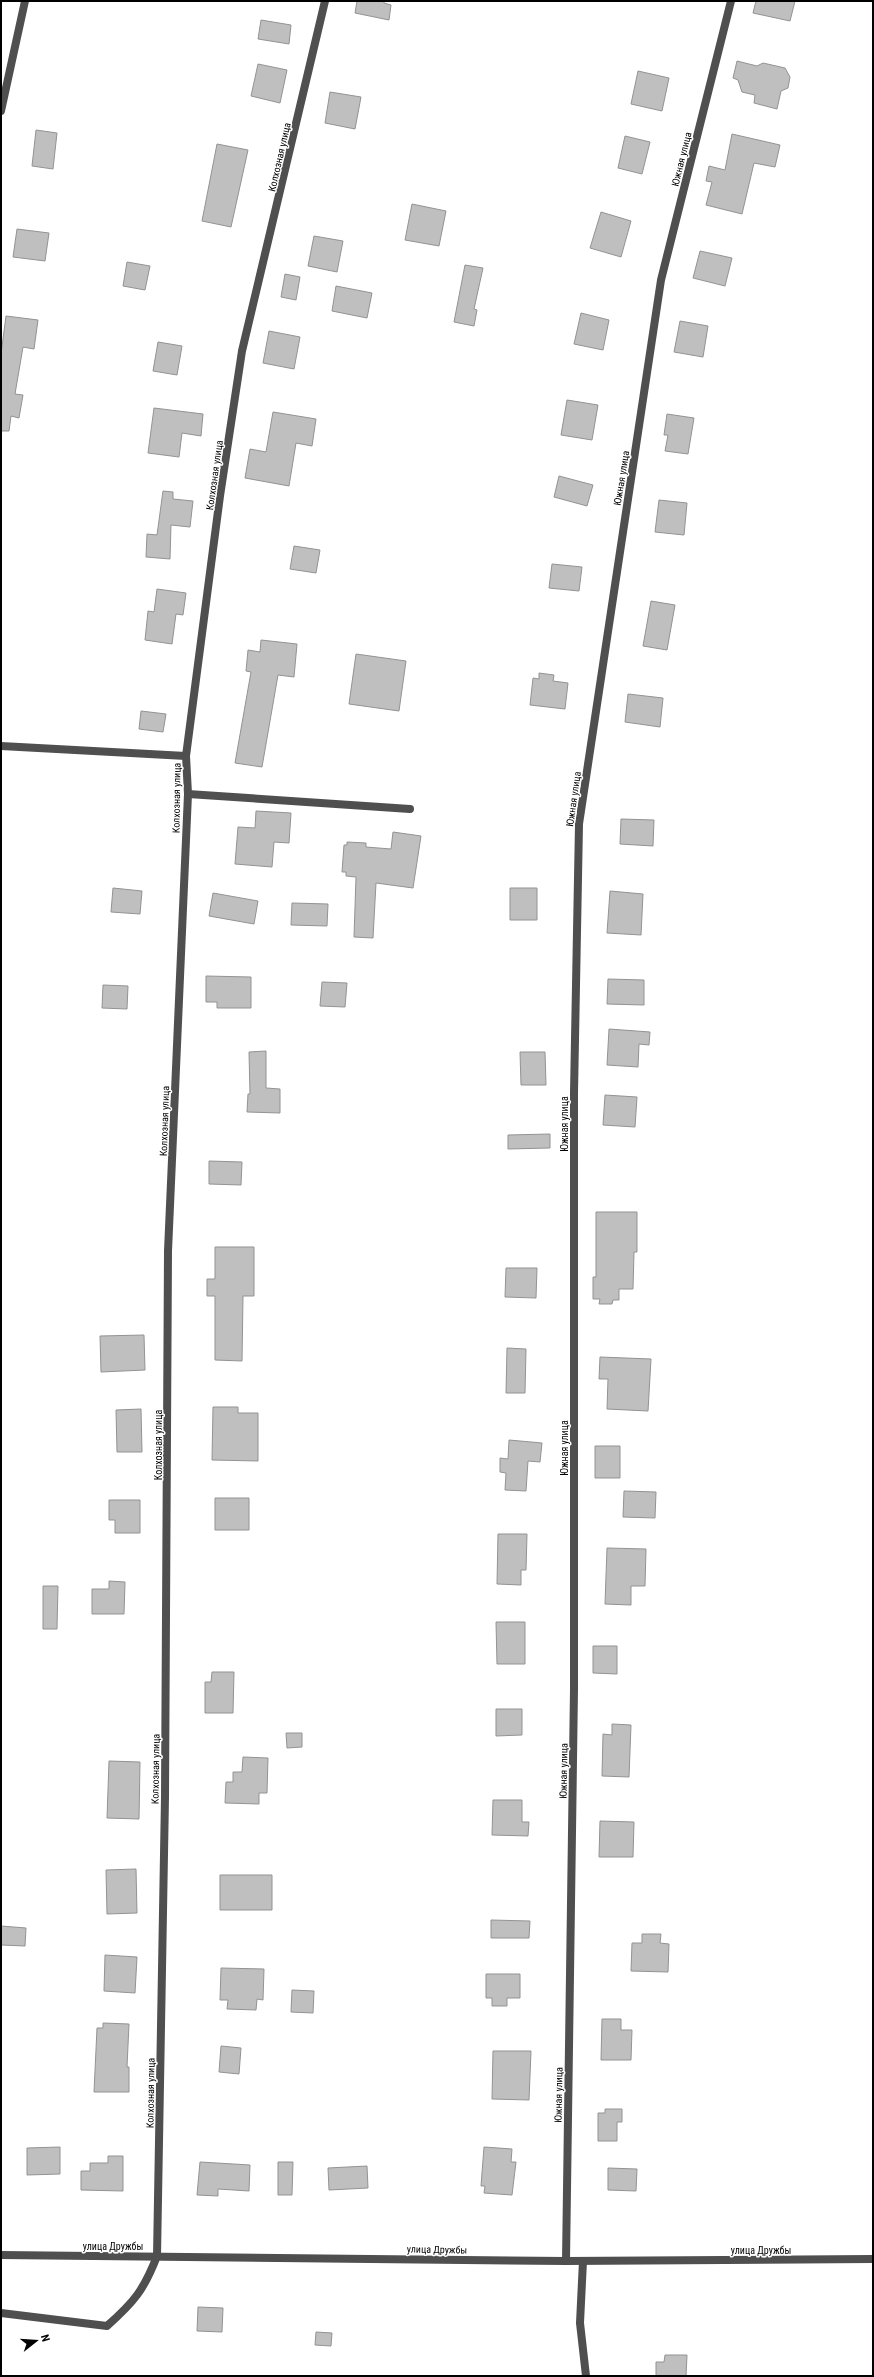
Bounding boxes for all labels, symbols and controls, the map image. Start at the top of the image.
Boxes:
street label: Колхозная улица [266,121,293,193]
street label: Южная улица [669,131,694,187]
street label: Колхозная улица [204,439,225,511]
street label: Южная улица [612,450,631,506]
street label: Колхозная улица [170,762,183,833]
street label: Южная улица [564,771,583,827]
street label: Колхозная улица [158,1085,171,1156]
street label: Южная улица [559,1096,570,1152]
street label: Колхозная улица [153,1410,164,1480]
street label: Южная улица [559,1420,570,1476]
street label: Колхозная улица [149,1733,162,1804]
street label: Южная улица [558,1743,569,1799]
street label: Колхозная улица [144,2057,157,2128]
street label: Южная улица [553,2067,564,2123]
street label: улица Дружбы [83,2241,143,2252]
street label: улица Дружбы [407,2243,467,2256]
street label: улица Дружбы [731,2245,791,2256]
north arrow [16,2321,56,2361]
text: N [38,2333,52,2344]

